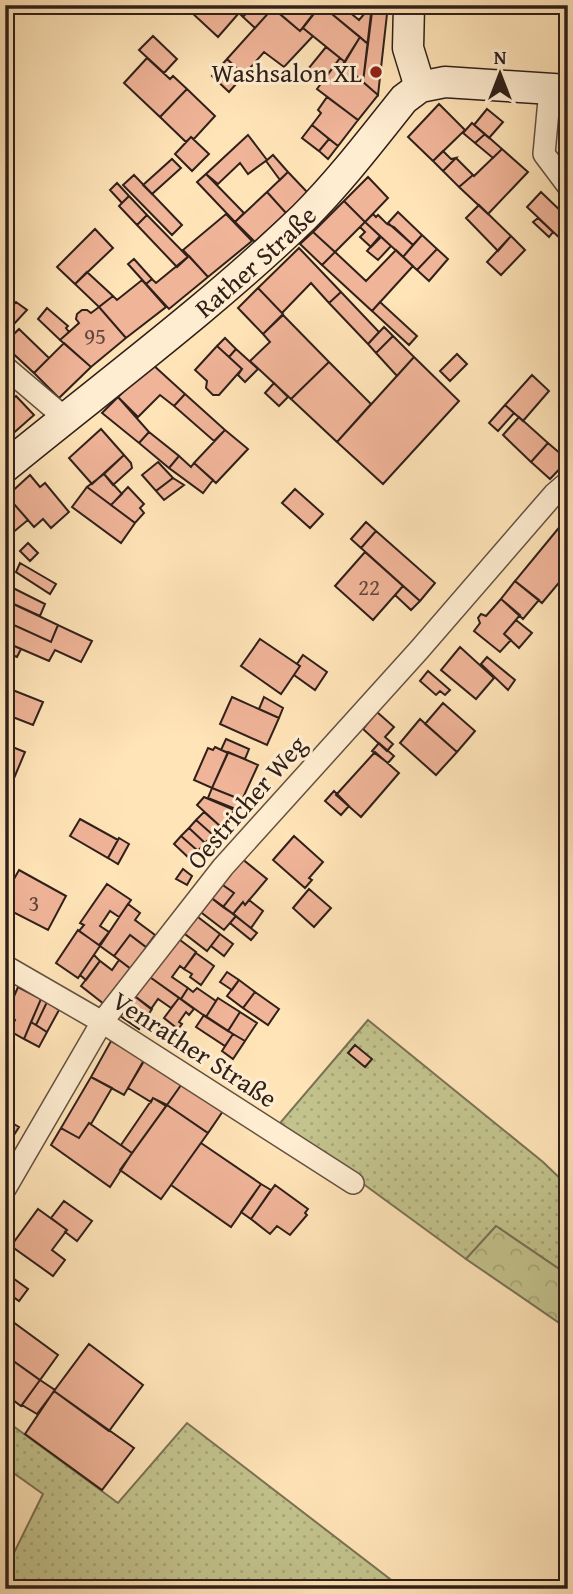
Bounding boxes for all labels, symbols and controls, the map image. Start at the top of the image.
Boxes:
north arrow [464,38,534,108]
text: N [494,43,507,71]
place label: Washsalon XL [211,53,362,92]
marker: Washsalon XL [368,64,384,80]
street label: Rather Straße [186,196,325,326]
house number: 95 [84,319,106,352]
house number: 22 [358,570,380,603]
street label: Oestricher Weg [177,726,315,877]
house number: 3 [28,886,40,919]
street label: Venrather Straße [105,981,285,1117]

